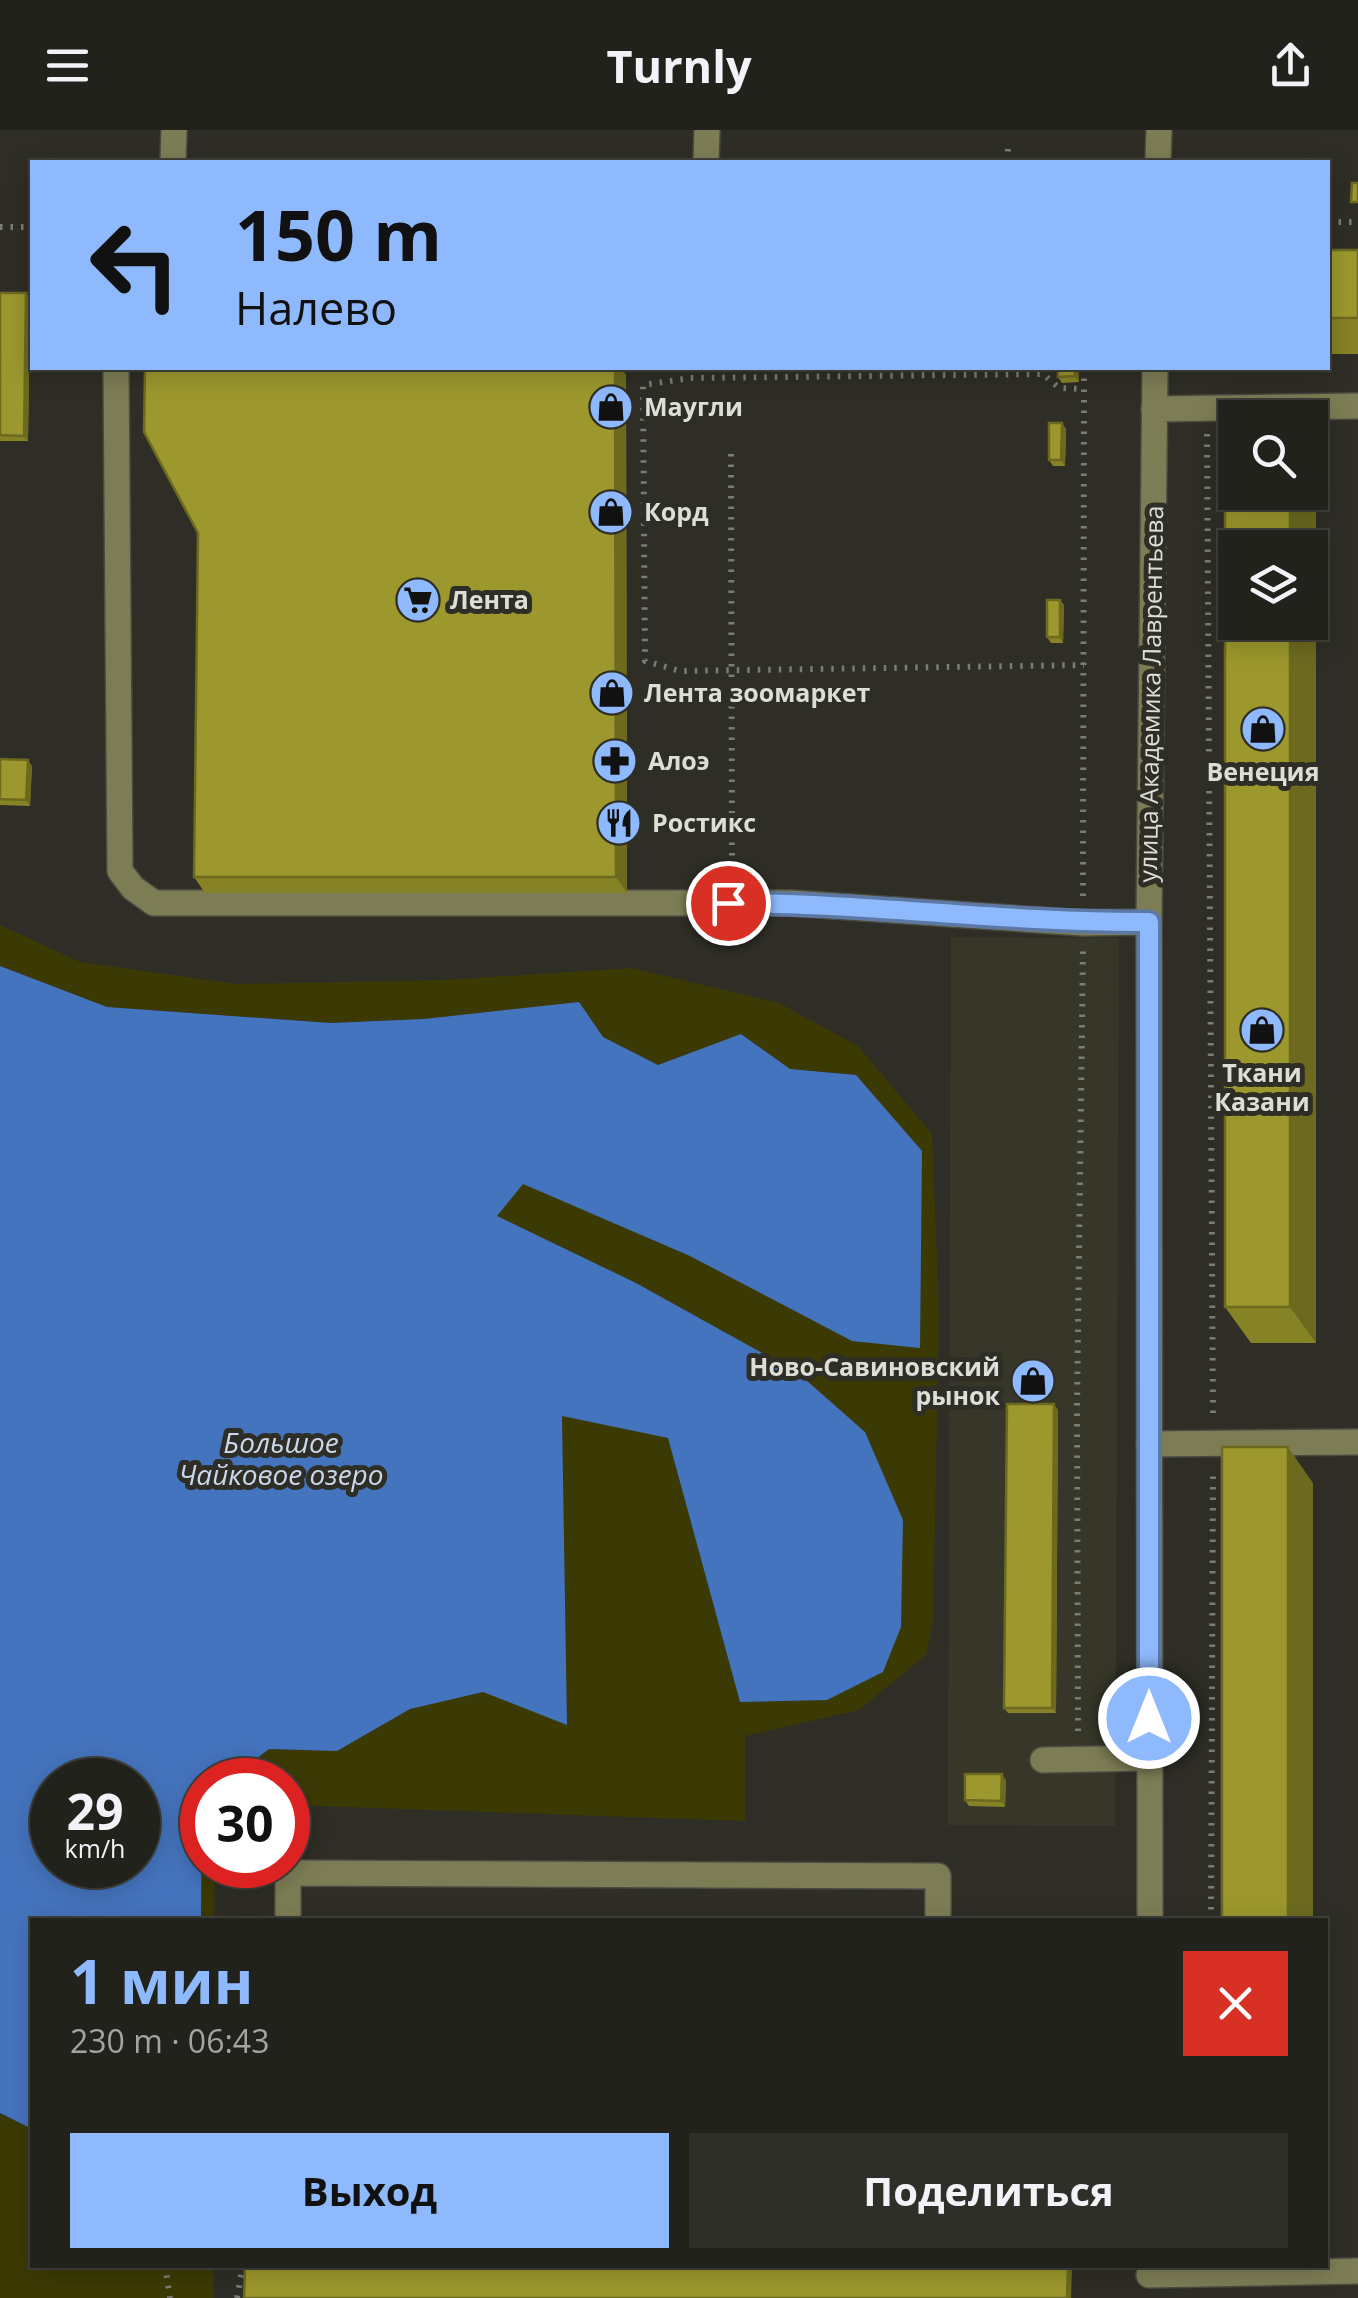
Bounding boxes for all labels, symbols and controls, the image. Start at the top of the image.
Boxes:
text: Turnly [607,35,751,96]
icon: menu [40,38,95,93]
icon: share [1263,38,1318,93]
text: 150 m [235,186,442,282]
icon: left [70,200,200,330]
text: Налево [235,277,397,338]
shop icon: Маугли [588,384,634,430]
place label: Маугли [644,389,743,423]
map controls [1218,400,1328,640]
button: search [1218,400,1328,510]
shop icon: Корд [588,489,634,535]
place label: Корд [644,494,709,528]
street label: улица Академика Лаврентьева [1130,505,1170,883]
button: layers [1218,530,1328,640]
supermarket icon: Лента [395,577,441,623]
place label: Лента [450,582,529,616]
shop icon: Лента зоомаркет [589,670,635,716]
place label: Лента зоомаркет [644,675,870,709]
shop icon: Венеция [1240,706,1286,752]
pharmacy icon: Алоэ [592,738,638,784]
place label: Алоэ [648,743,710,777]
place label: Венеция [1207,754,1319,788]
restaurant icon: Ростикс [596,800,642,846]
place label: Ростикс [652,805,756,839]
pin [686,861,771,946]
icon: arrive [701,876,756,931]
shop icon: Ткани Казани [1239,1007,1285,1053]
place label: Ткани Казани [1214,1055,1310,1118]
place label: Ново-Савиновский рынок [749,1349,1001,1412]
shop icon: Ново-Савиновский рынок [1010,1358,1056,1404]
water label: Большое Чайковое озеро [178,1423,384,1493]
position arrow [1097,1666,1201,1770]
speed limit sign: 30 [180,1758,310,1888]
text: 29 [66,1777,124,1845]
text: km/h [65,1831,125,1865]
text: 1 мин [70,1940,254,2022]
button: close [1183,1951,1288,2056]
text: 230 m · 06:43 [70,2019,269,2062]
button: Выход [70,2133,669,2248]
button: Поделиться [689,2133,1288,2248]

